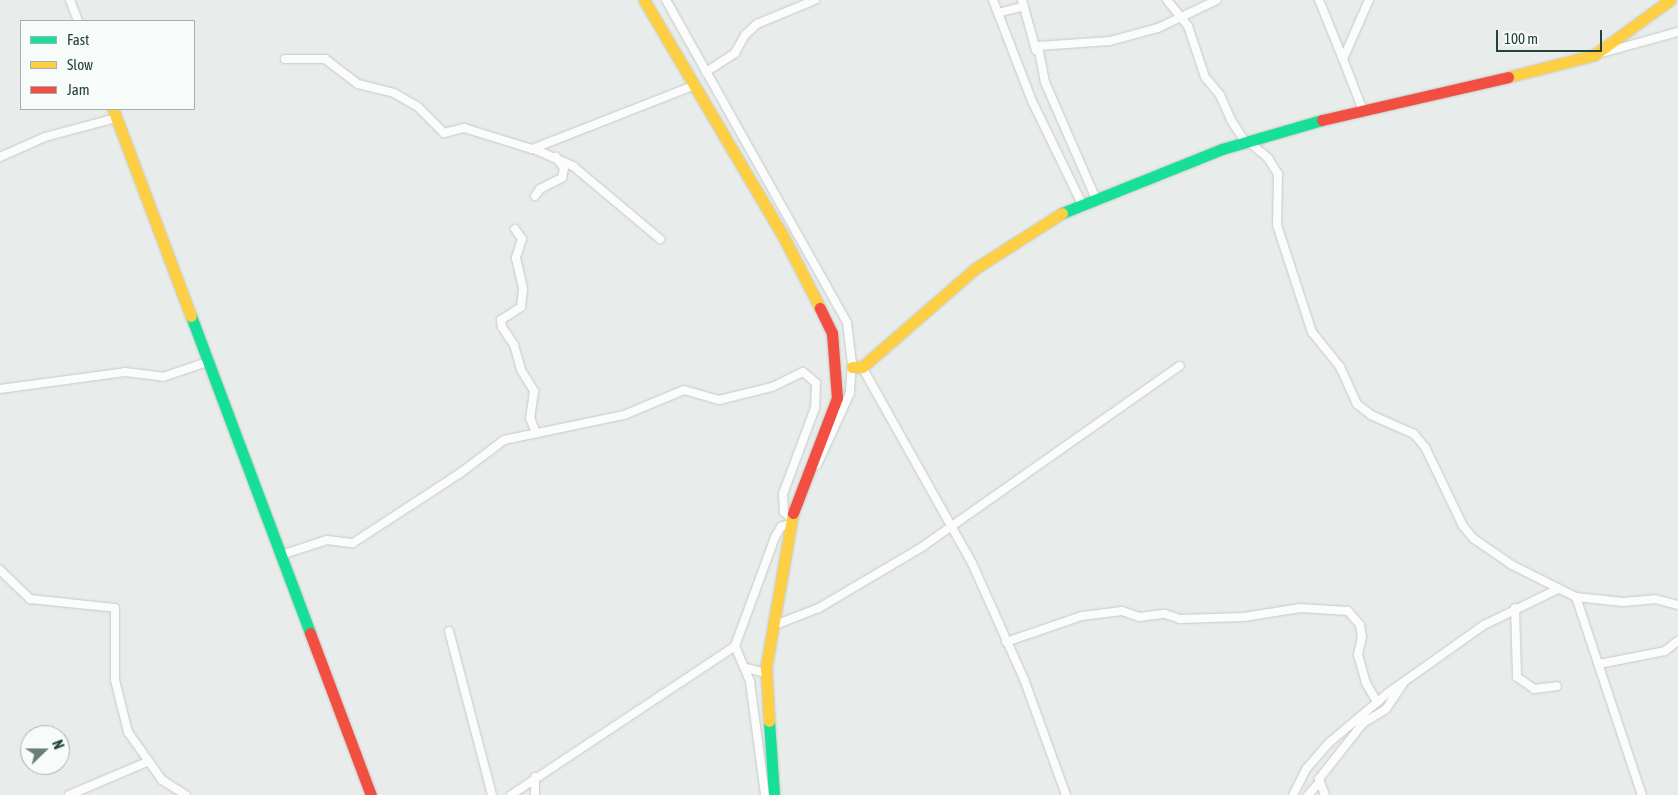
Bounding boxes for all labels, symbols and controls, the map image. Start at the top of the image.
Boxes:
legend [20,20,195,110]
scale bar [1498,20,1604,52]
text: 100 m [1504,30,1538,47]
text: Fast [67,31,89,48]
text: Slow [67,56,93,73]
text: Jam [67,81,90,98]
north arrow [20,725,70,775]
text: N [49,738,67,752]

